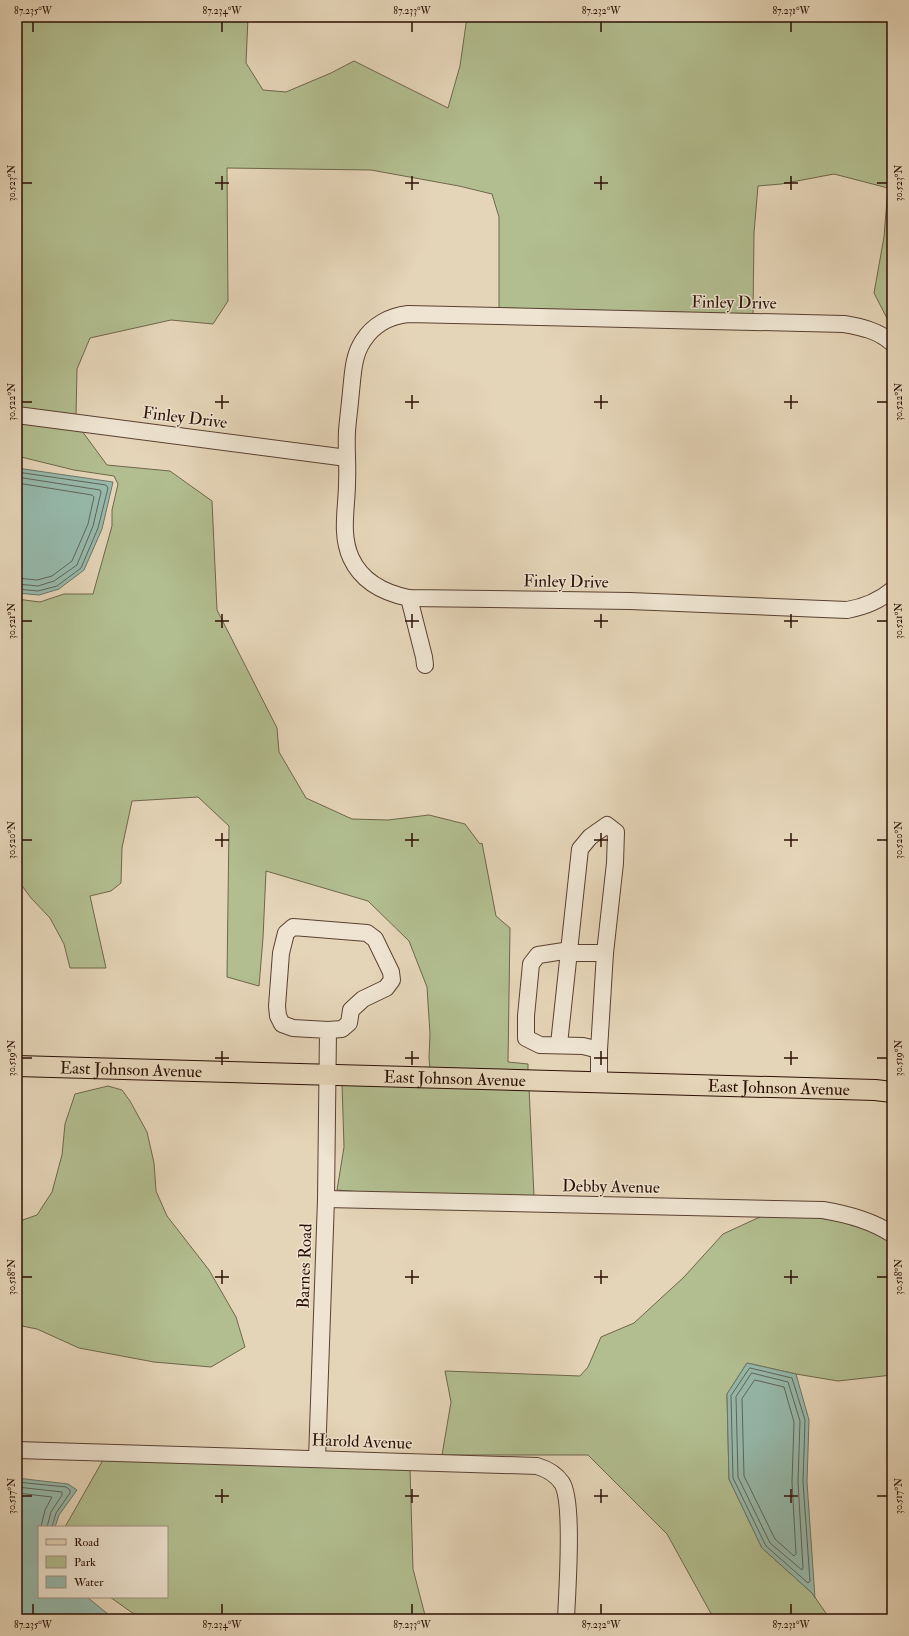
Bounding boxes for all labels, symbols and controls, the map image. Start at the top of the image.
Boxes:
text: 87.235°W [14,5,53,17]
text: 87.234°W [203,5,242,17]
text: 87.233°W [393,5,432,17]
text: 87.232°W [582,5,621,17]
text: 87.231°W [772,5,810,17]
text: 30.523°N [6,165,18,201]
text: 30.523°N [893,165,905,201]
street label: Finley Drive [691,291,777,315]
text: 30.522°N [6,383,18,421]
text: 30.522°N [893,383,905,421]
street label: Finley Drive [141,402,229,434]
street label: Finley Drive [523,570,609,594]
text: 30.521°N [6,603,18,639]
text: 30.521°N [893,603,905,639]
text: 30.520°N [6,821,18,859]
text: 30.520°N [893,821,905,859]
text: 30.519°N [6,1040,18,1076]
text: 30.519°N [893,1040,905,1076]
street label: East Johnson Avenue [60,1057,202,1082]
street label: East Johnson Avenue [383,1066,526,1091]
street label: East Johnson Avenue [707,1075,850,1100]
street label: Debby Avenue [562,1175,660,1199]
street label: Barnes Road [293,1222,317,1309]
text: 30.518°N [6,1259,18,1295]
text: 30.518°N [893,1259,905,1295]
street label: Harold Avenue [311,1429,413,1454]
text: 30.517°N [6,1478,18,1514]
text: 30.517°N [893,1478,905,1514]
legend [38,1526,168,1598]
text: Road [74,1535,99,1550]
text: Park [74,1555,96,1570]
text: Water [73,1575,104,1590]
text: 87.235°W [14,1619,53,1631]
text: 87.234°W [203,1619,242,1631]
text: 87.233°W [393,1619,432,1631]
text: 87.232°W [582,1619,621,1631]
text: 87.231°W [772,1619,810,1631]

